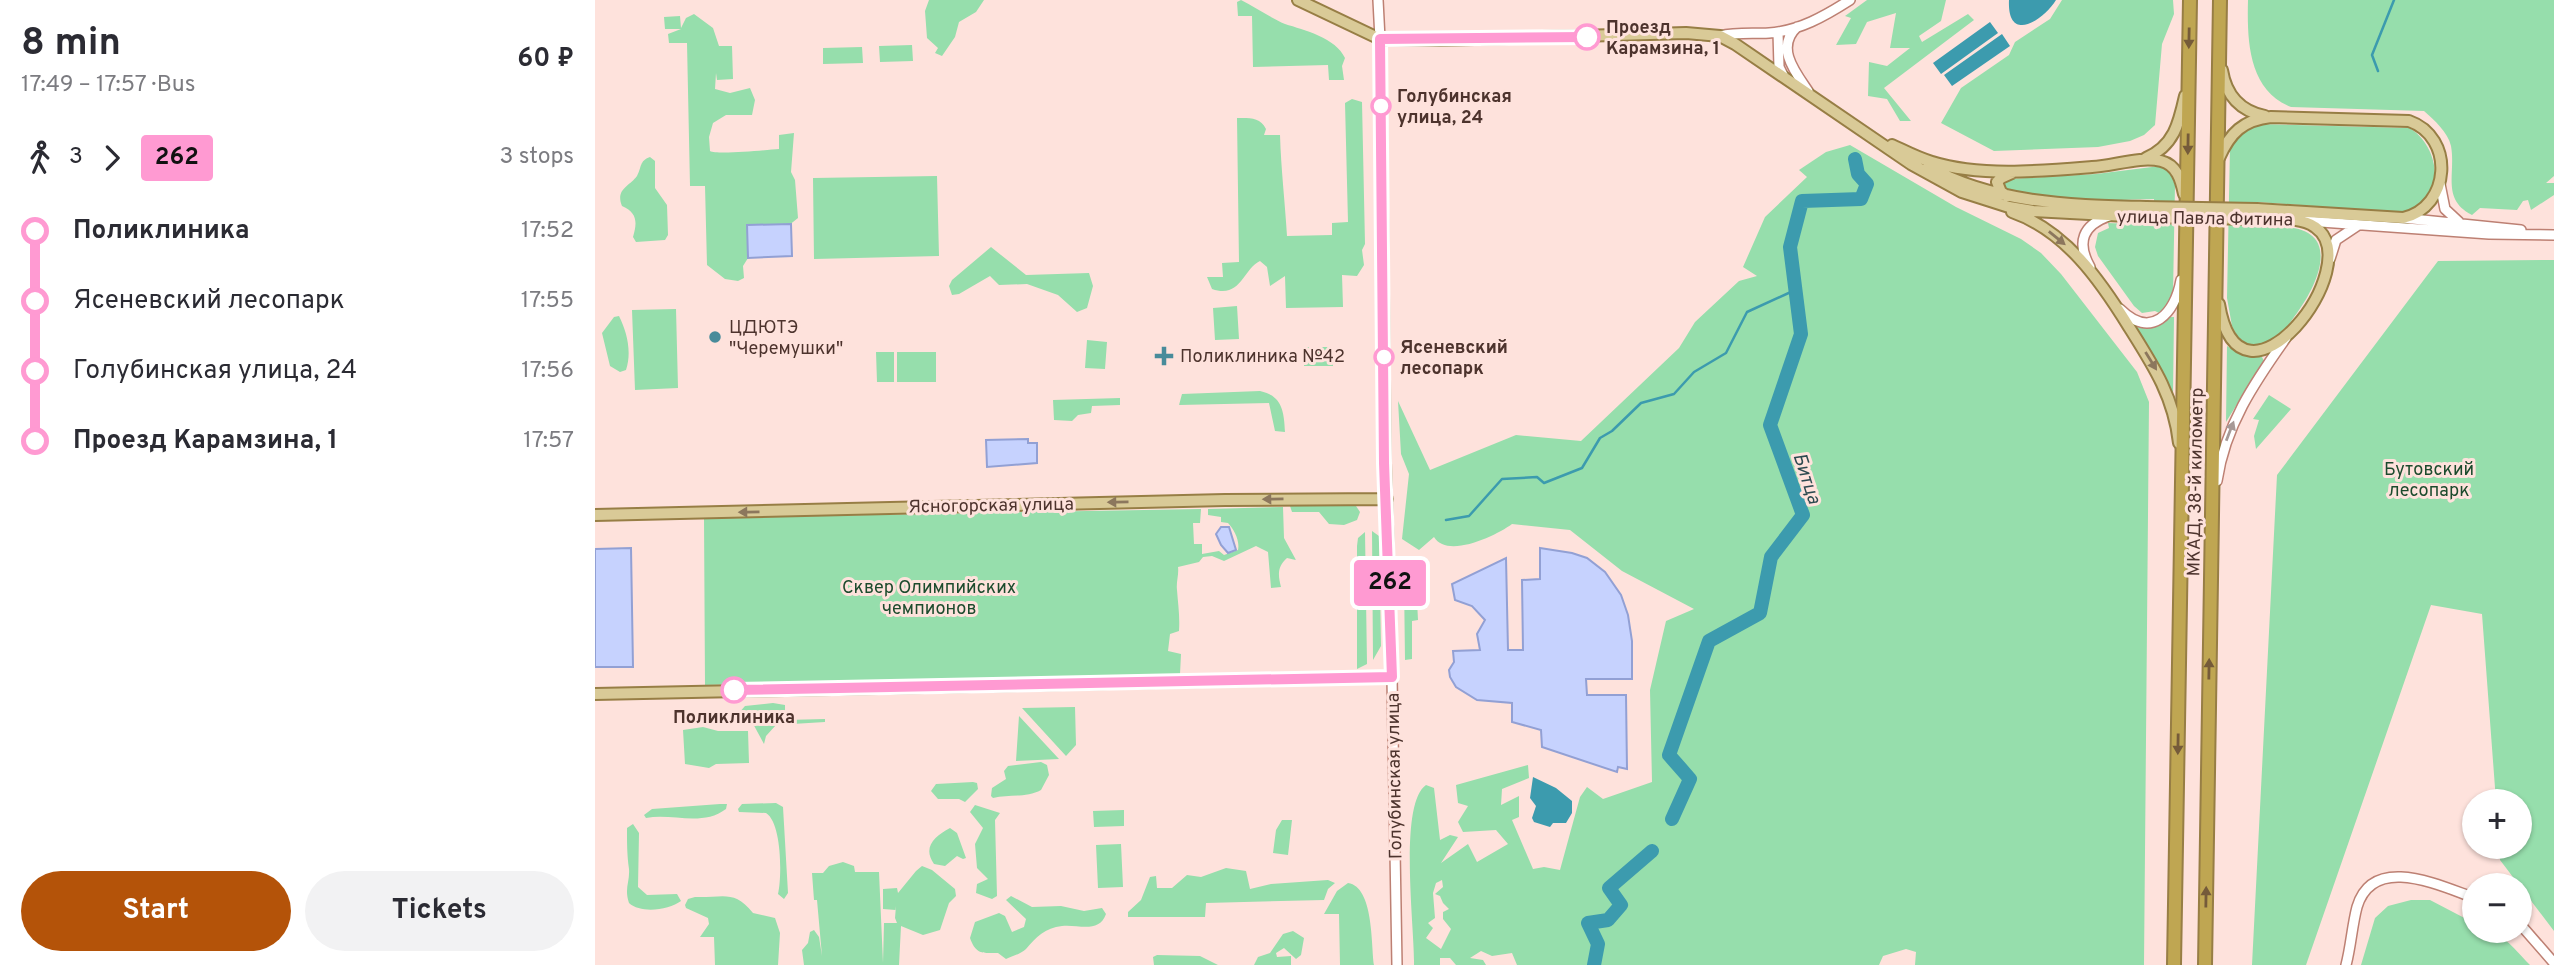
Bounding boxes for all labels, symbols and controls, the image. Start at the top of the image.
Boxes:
place label: Проезд Карамзина, 1 [1606,17,1720,61]
text: 8 min [21,20,121,69]
marker: Проезд Карамзина, 1 [1574,24,1600,50]
one-way arrow [2183,27,2195,49]
text: 60 ₽ [517,43,574,76]
text: 17:49 – 17:57 · Bus [21,71,195,100]
place label: Голубинская улица, 24 [1397,86,1512,130]
marker: Голубинская улица, 24 [1371,96,1391,116]
one-way arrow [2182,133,2193,155]
icon: walk [21,139,59,177]
icon: forward [93,139,131,177]
text: 3 [69,143,83,172]
text: 262 [155,143,199,173]
text: 3 stops [499,143,574,172]
street label: улица Павла Фитина [2117,206,2293,233]
text: Поликлиника [73,215,249,248]
text: 17:52 [521,217,574,246]
one-way arrow [2047,230,2065,245]
text: Ясеневский лесопарк [73,285,345,318]
text: 17:55 [521,287,574,316]
place label: ЦДЮТЭ "Черемушки" [729,317,843,361]
marker: ЦДЮТЭ "Черемушки" [707,329,723,345]
place label: Ясеневский лесопарк [1400,337,1508,381]
marker: Поликлиника №42 [1154,346,1174,366]
place label: Поликлиника №42 [1180,346,1345,369]
marker: Ясеневский лесопарк [1374,347,1394,367]
one-way arrow [2145,351,2158,370]
text: Голубинская улица, 24 [73,355,357,388]
text: 17:56 [521,357,574,386]
street label: МКАД, 38-й километр [2183,387,2210,577]
one-way arrow [2225,420,2236,441]
text: Проезд Карамзина, 1 [73,425,338,458]
text: 17:57 [523,427,574,456]
water label: Битца [1787,450,1826,507]
park label: Бутовский лесопарк [2384,459,2474,503]
one-way arrow [1262,493,1284,505]
street label: Ясногорская улица [908,494,1074,519]
one-way arrow [1107,497,1129,508]
one-way arrow [737,506,759,517]
line badge: 262 [1350,560,1430,606]
text: 262 [1368,568,1412,598]
park label: Сквер Олимпийских чемпионов [842,577,1016,621]
one-way arrow [2204,658,2215,680]
marker: Поликлиника [721,677,747,703]
street label: Голубинская улица [1383,693,1408,859]
place label: Поликлиника [673,707,795,730]
one-way arrow [2172,733,2184,755]
map controls [2462,789,2532,943]
button: + [2462,789,2532,859]
button: Start [21,871,291,951]
button: Tickets [305,871,574,951]
button: − [2462,873,2532,943]
one-way arrow [2200,886,2212,908]

